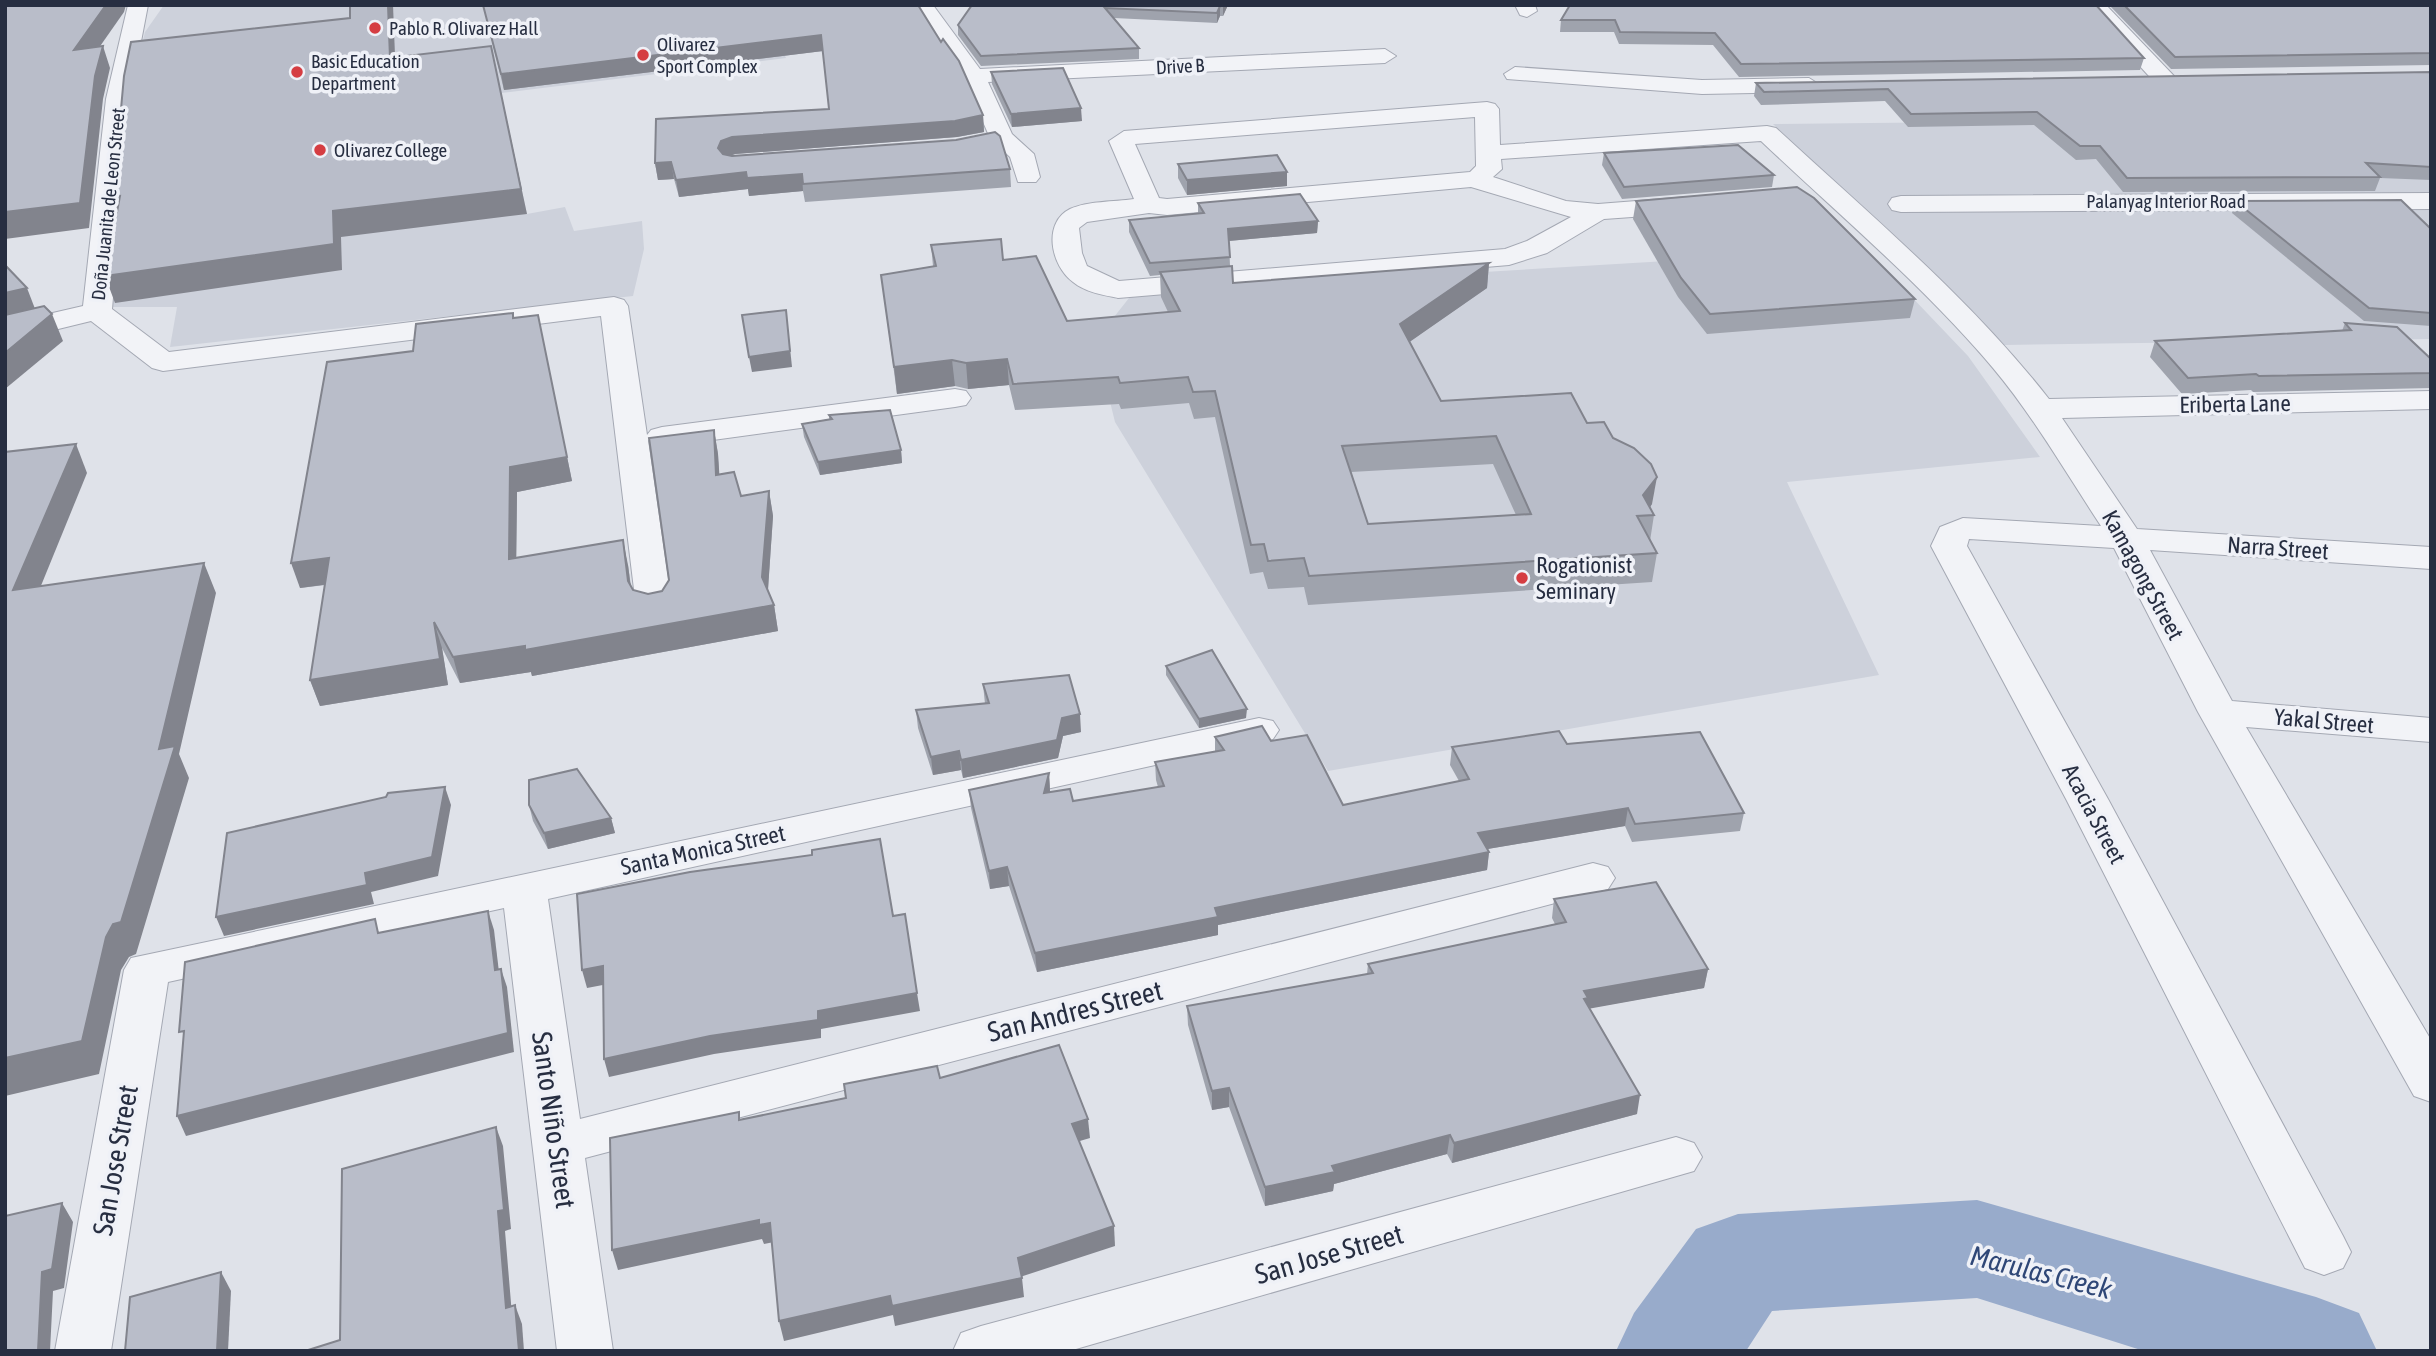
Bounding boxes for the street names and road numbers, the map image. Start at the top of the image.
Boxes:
street label: Drive B [1155,54,1205,78]
street label: Doña Juanita de Leon Street [87,107,129,301]
street label: Palanyag Interior Road [2086,190,2246,212]
street label: Eriberta Lane [2179,390,2291,418]
street label: Kamagong Street [2097,506,2189,644]
street label: Narra Street [2226,531,2330,565]
street label: Yakal Street [2273,704,2375,738]
street label: Acacia Street [2057,760,2131,868]
street label: Santa Monica Street [618,820,788,880]
street label: San Andres Street [984,974,1166,1048]
street label: Santo Niño Street [526,1030,582,1210]
street label: San Jose Street [86,1082,144,1238]
street label: San Jose Street [1251,1218,1407,1290]

